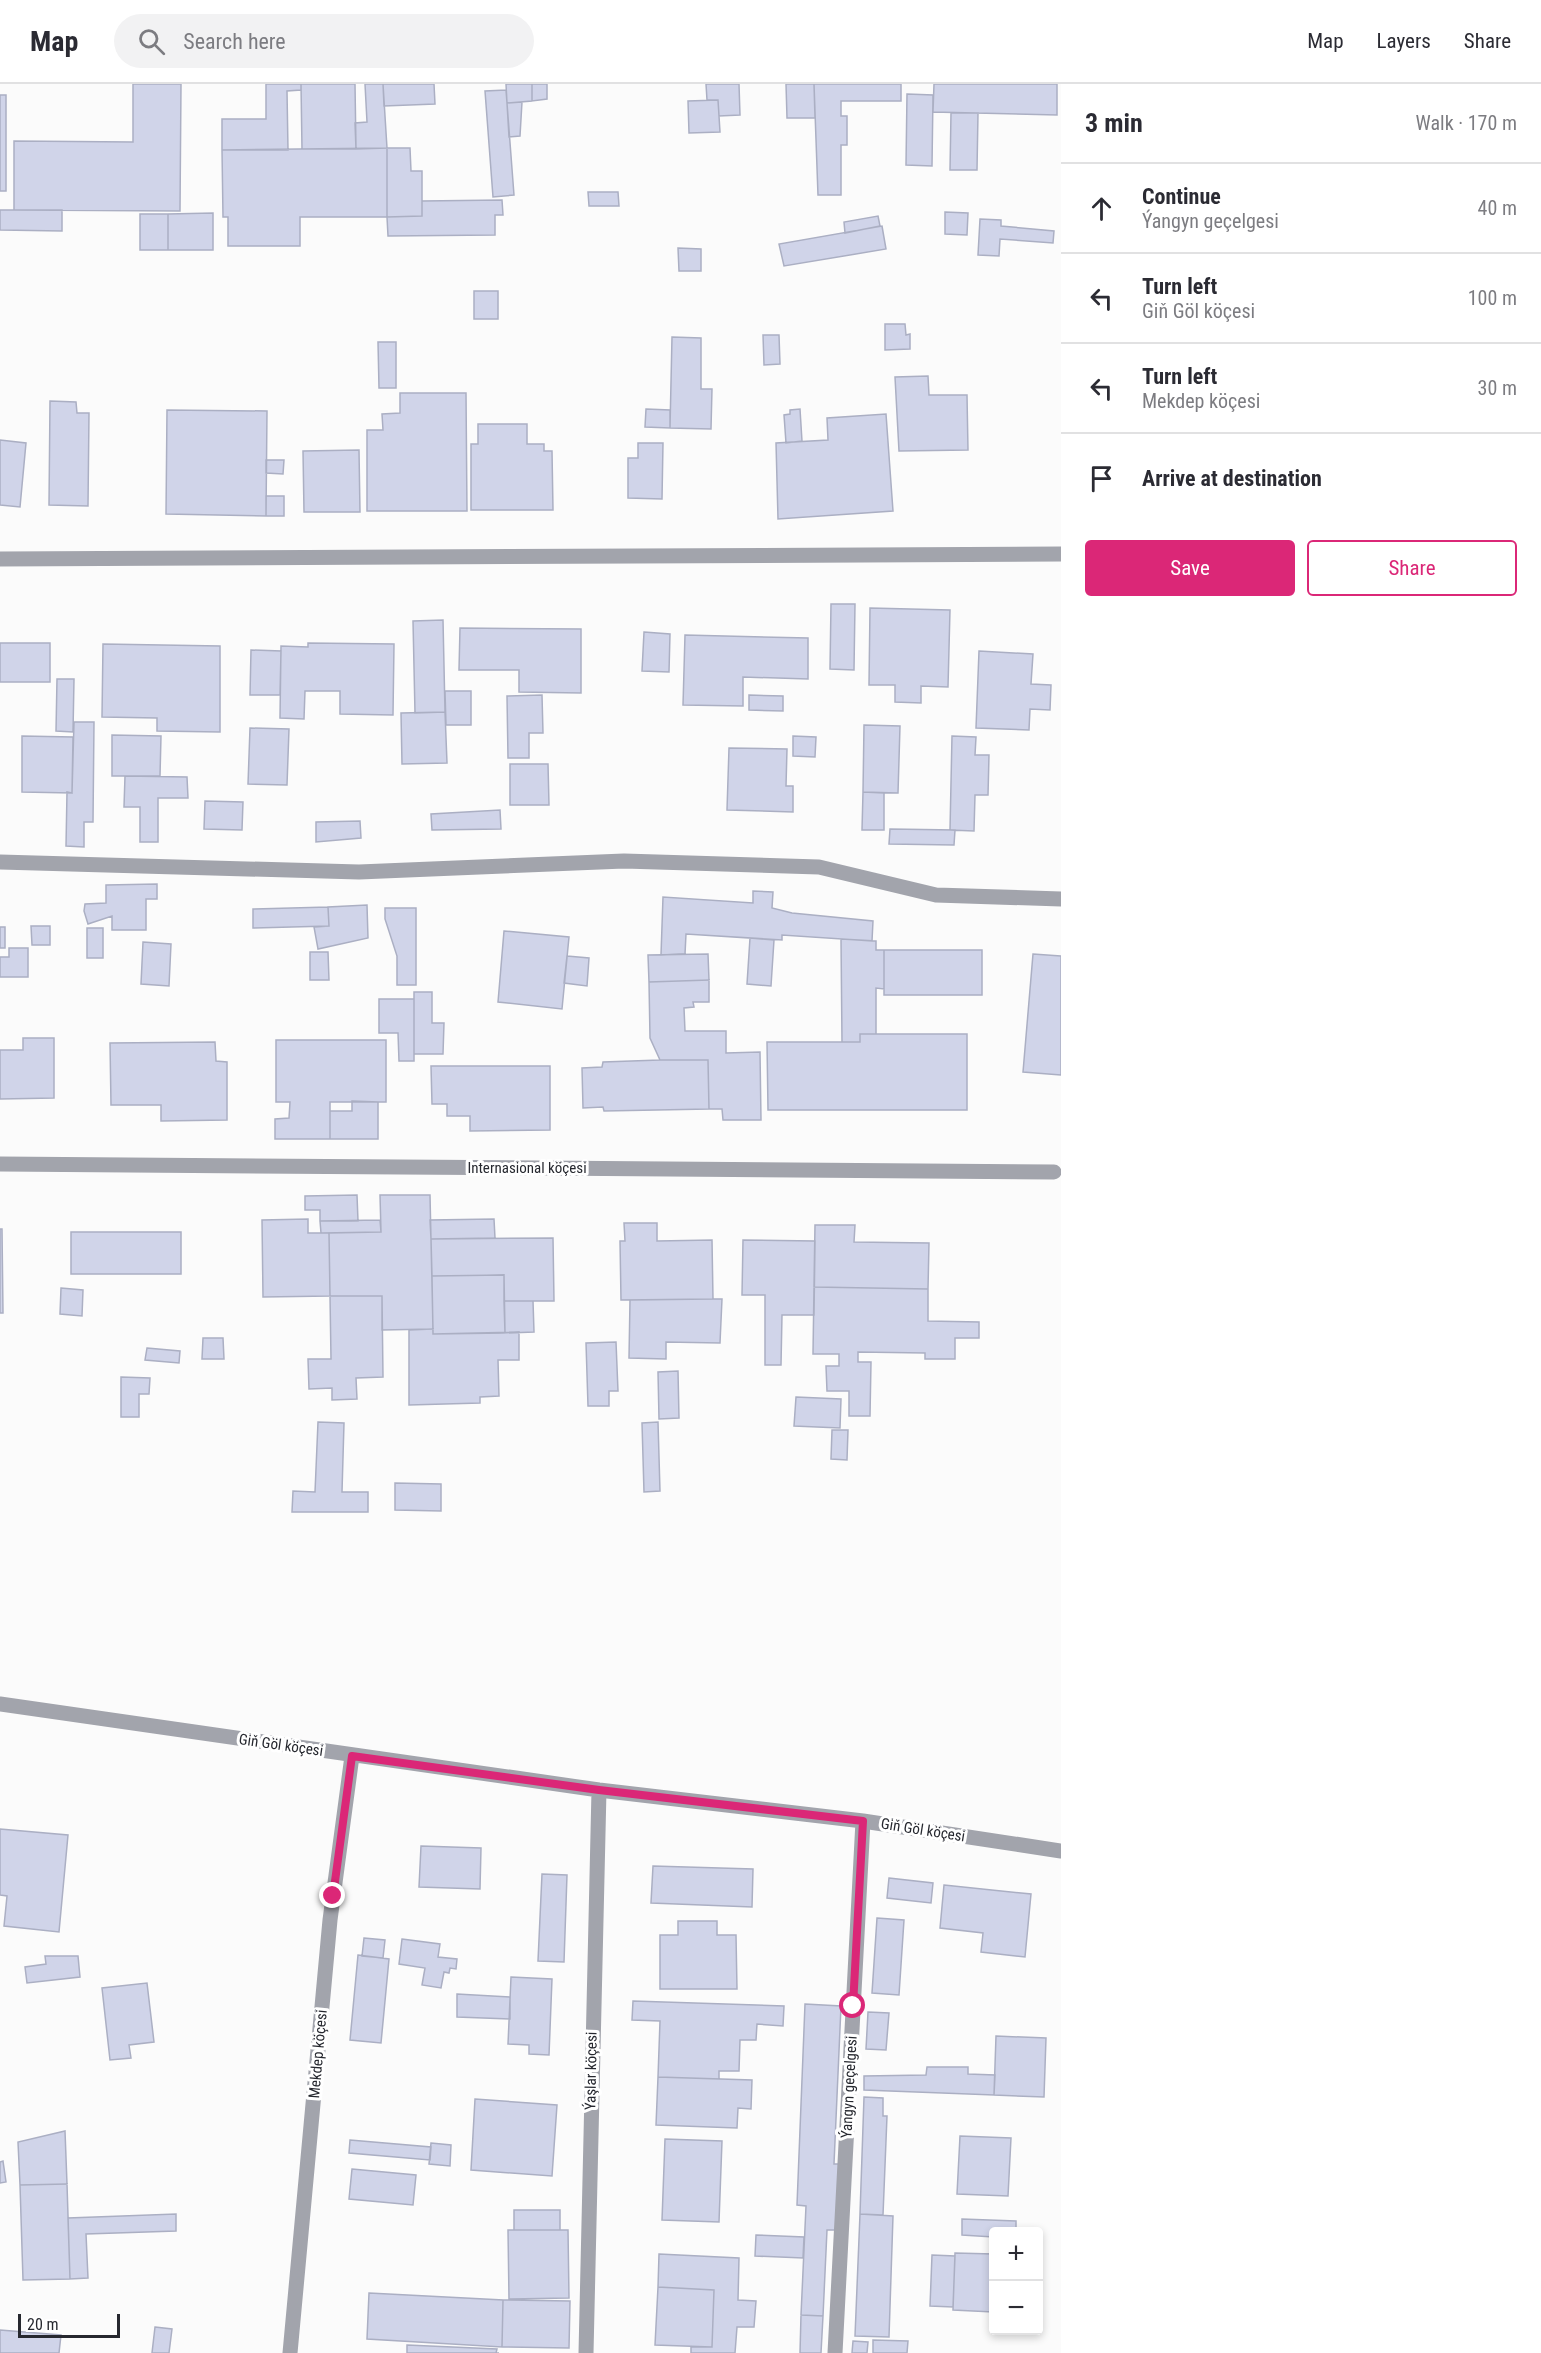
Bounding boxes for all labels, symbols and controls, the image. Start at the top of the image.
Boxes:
search box [114,14,534,68]
text: Map [30,25,78,58]
icon: search [135,25,168,58]
text: Search here [183,29,286,54]
text: Map [1307,29,1344,53]
text: Layers [1377,29,1431,53]
text: Share [1464,29,1511,53]
text: 3 min [1085,108,1143,138]
text: Walk · 170 m [1416,111,1517,135]
text: Continue [1142,184,1221,209]
icon: ahead [1085,192,1118,225]
text: 40 m [1478,196,1517,220]
text: Ýangyn geçelgesi [1142,209,1279,233]
text: Turn left [1142,274,1217,299]
icon: left [1085,282,1118,315]
text: 100 m [1468,286,1517,310]
text: Giň Göl köçesi [1142,299,1255,323]
text: Turn left [1142,364,1217,389]
icon: left [1085,372,1118,405]
text: 30 m [1478,376,1517,400]
text: Mekdep köçesi [1142,389,1260,413]
icon: arrive [1085,462,1118,495]
text: Arrive at destination [1142,466,1322,491]
button: Save [1085,540,1295,596]
button: Share [1307,540,1517,596]
street label: Internasional köçesi [467,1159,587,1177]
street label: Giň Göl köçesi [238,1730,324,1760]
street label: Giň Göl köçesi [880,1814,966,1846]
route end [319,1882,345,1908]
route start [839,1992,865,2018]
street label: Mekdep köçesi [305,2009,331,2099]
street label: Ýaşlar köçesi [581,2032,601,2110]
street label: Ýangyn geçelgesi [837,2035,861,2139]
map controls [989,2227,1043,2335]
button: + [989,2227,1043,2281]
button: − [989,2281,1043,2335]
scale bar [18,2311,120,2338]
text: 20 m [27,2315,59,2334]

